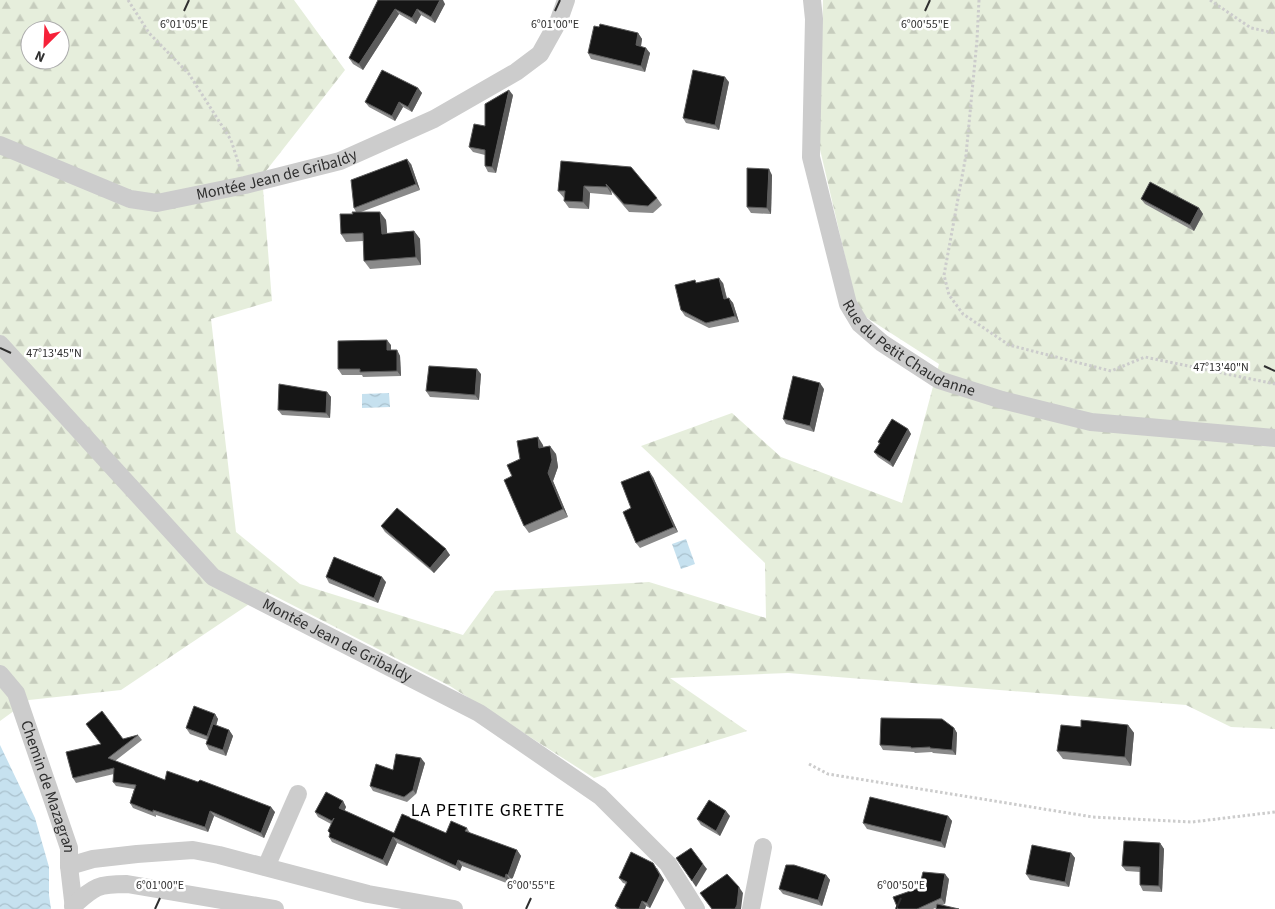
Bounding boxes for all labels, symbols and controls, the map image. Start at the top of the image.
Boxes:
text: 6°01'05"E [160,16,208,33]
text: 6°01'00"E [531,16,579,33]
text: 6°00'55"E [901,16,949,33]
north arrow [20,20,70,70]
text: N [32,45,48,67]
street label: Montée Jean de Gribaldy [194,143,361,206]
street label: Rue du Petit Chaudanne [837,295,978,402]
text: 47°13'45"N [26,345,82,362]
text: 47°13'40"N [1193,359,1249,376]
street label: Montée Jean de Gribaldy [258,593,416,688]
street label: Chemin de Mazagran [15,717,80,853]
district label: LA PETITE GRETTE [411,798,565,823]
text: 6°01'00"E [136,877,184,894]
text: 6°00'55"E [507,877,555,894]
text: 6°00'50"E [877,877,925,894]

